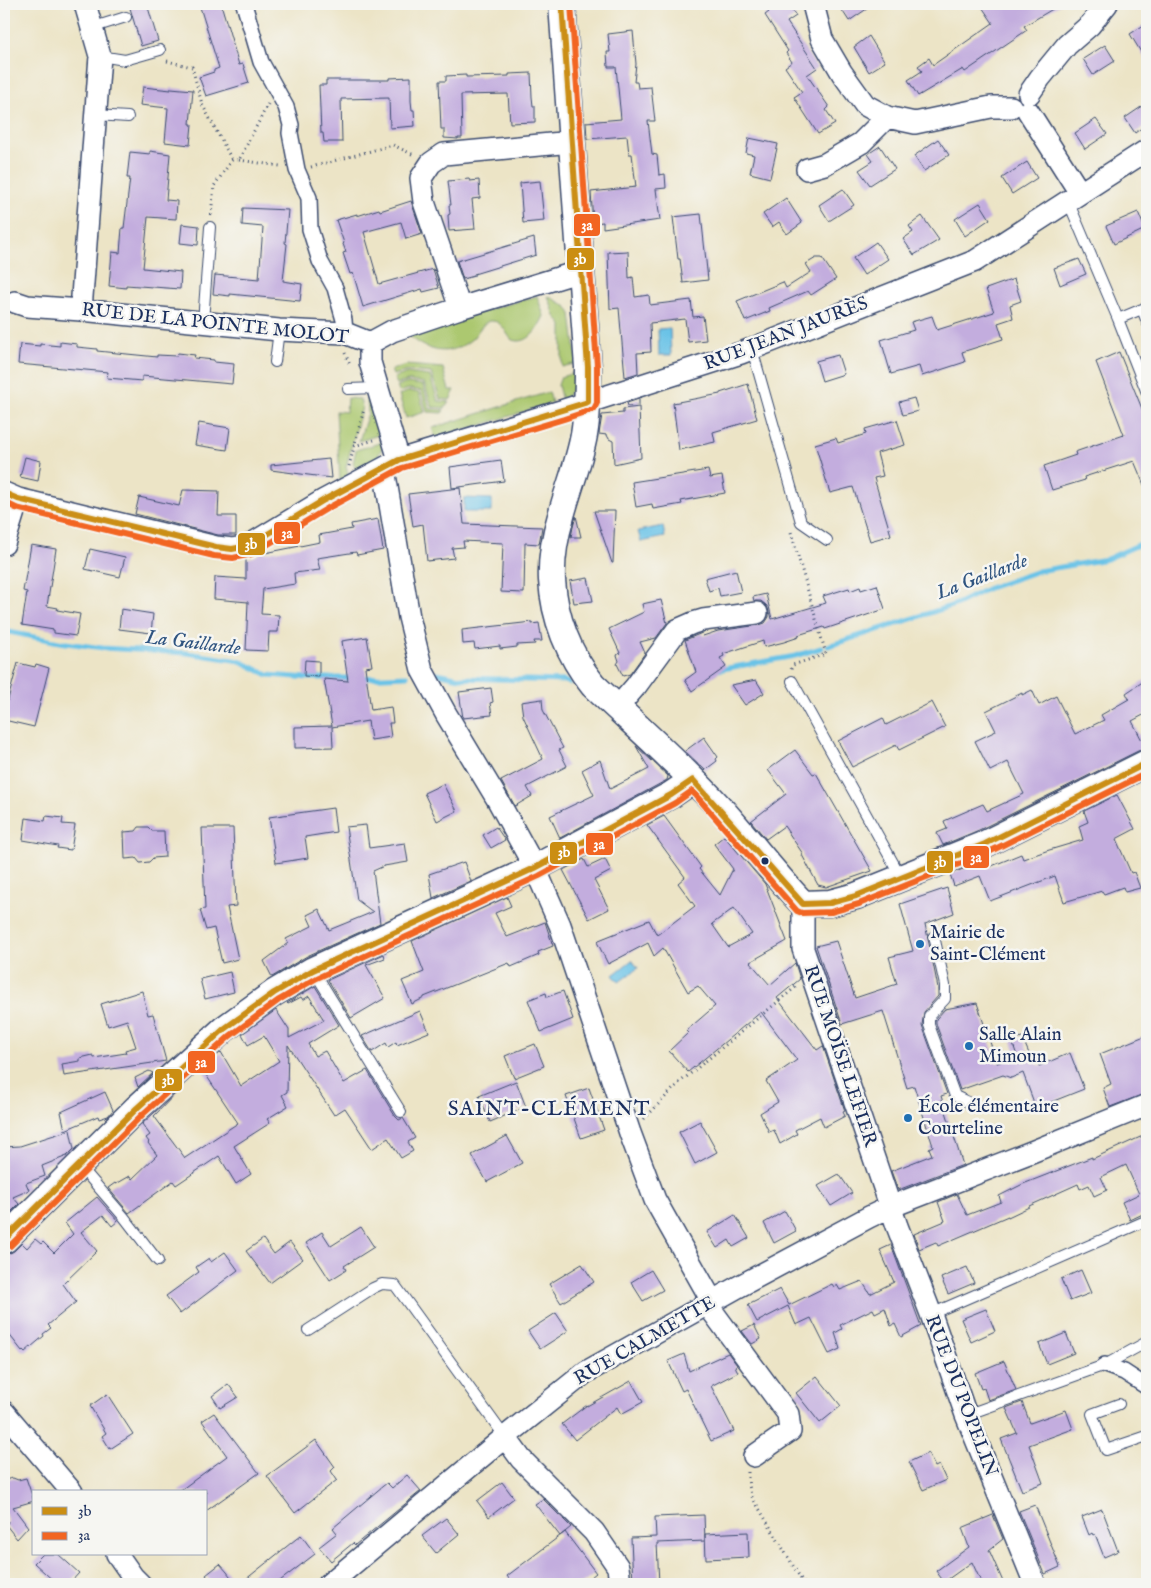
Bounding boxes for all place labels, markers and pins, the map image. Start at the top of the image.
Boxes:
unlabelled marker [760,856,770,866]
place label: Mairie de Saint-Clément [930,921,1046,967]
marker: Mairie de Saint-Clément [914,938,926,950]
place label: Salle Alain Mimoun [979,1023,1062,1069]
marker: Salle Alain Mimoun [963,1040,975,1052]
place label: École élémentaire Courteline [918,1094,1059,1141]
marker: École élémentaire Courteline [902,1112,914,1124]

